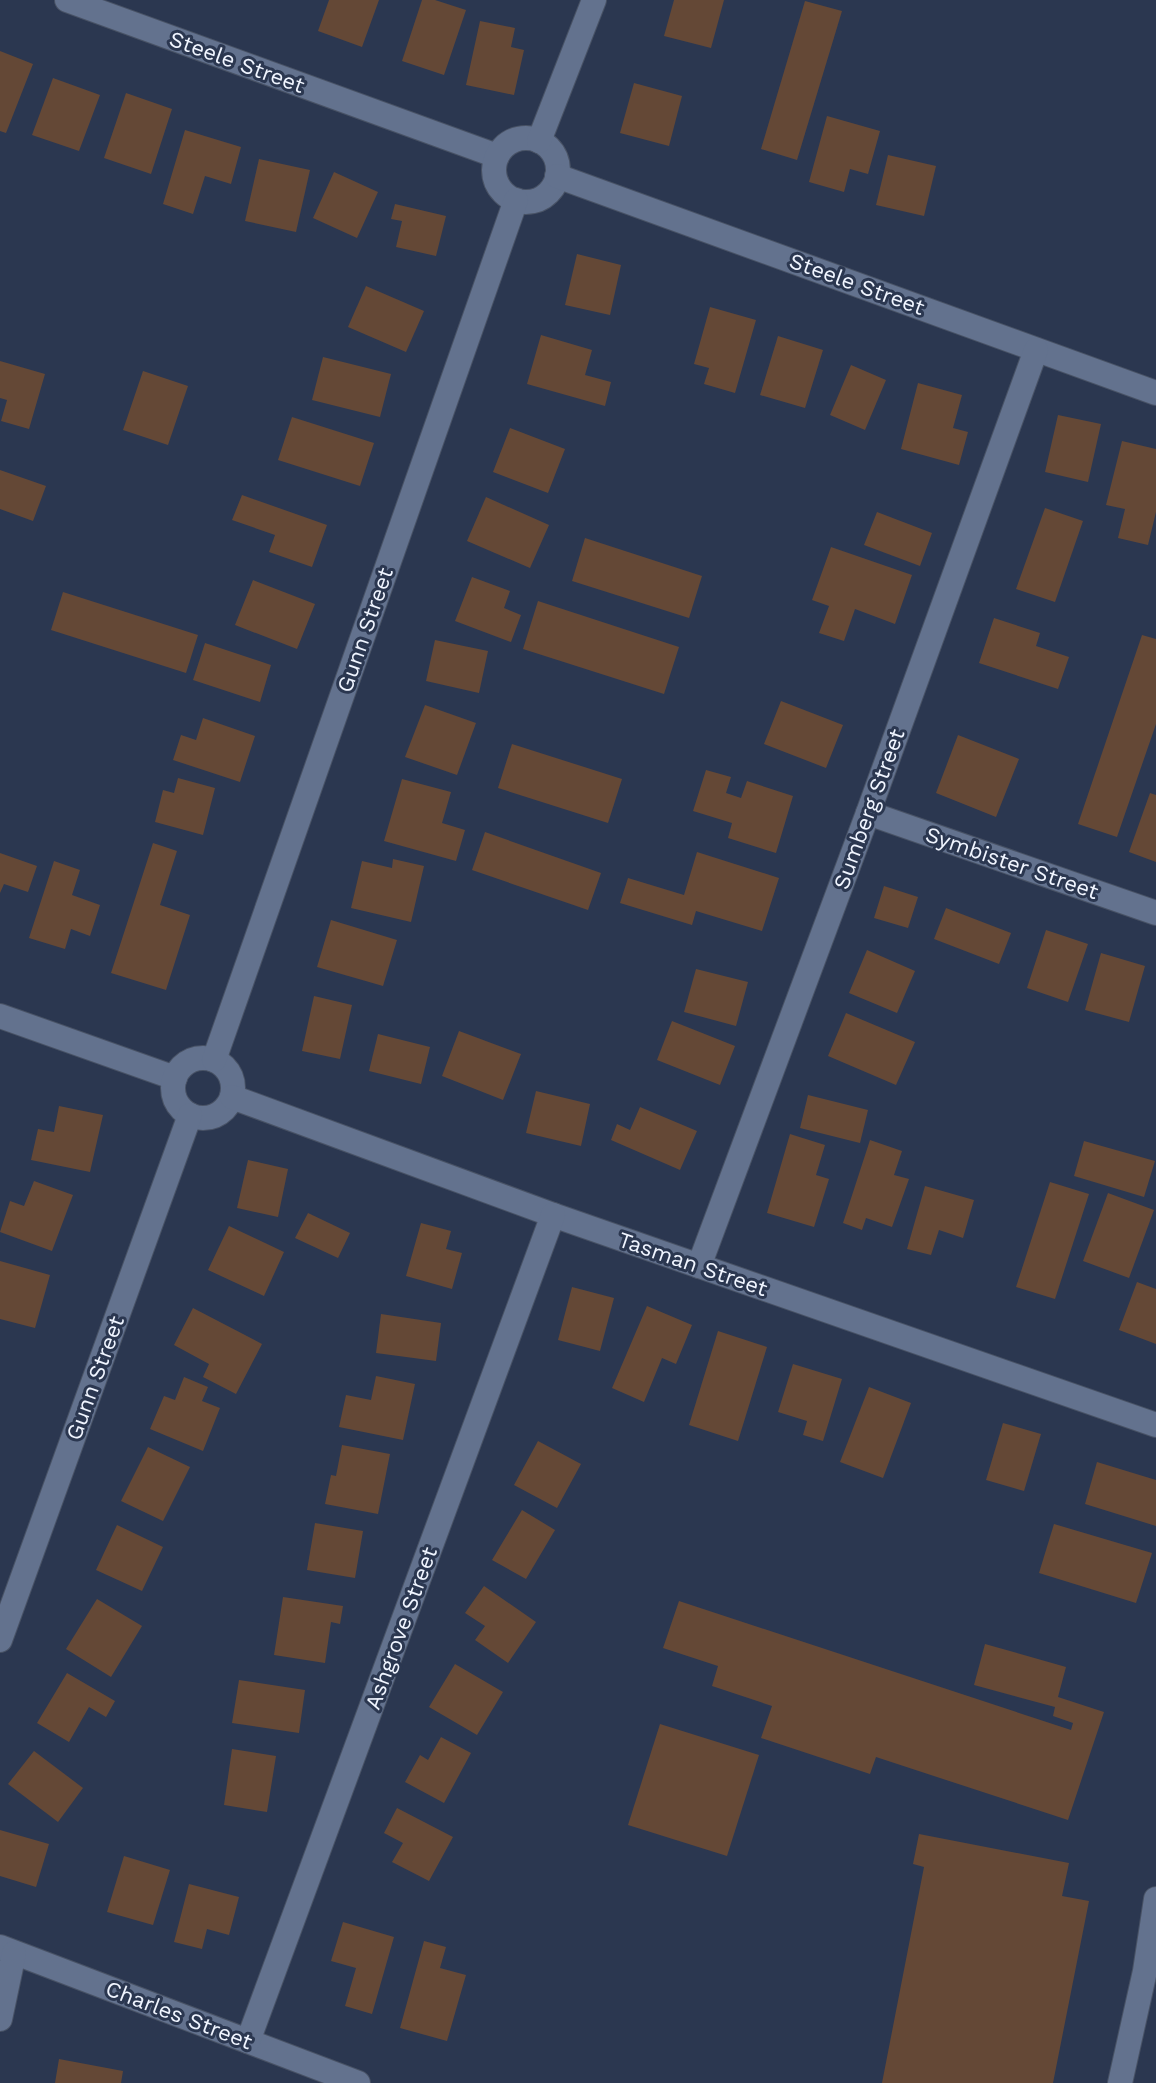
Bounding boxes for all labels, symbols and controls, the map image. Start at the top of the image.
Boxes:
street label: Steele Street [166,26,308,98]
street label: Steele Street [786,248,928,320]
street label: Gunn Street [332,564,398,696]
street label: Sumberg Street [828,725,910,893]
street label: Symbister Street [922,822,1102,904]
street label: Tasman Street [615,1227,771,1301]
street label: Gunn Street [61,1312,129,1444]
street label: Ashgrove Street [360,1543,442,1713]
street label: Charles Street [102,1976,256,2054]

